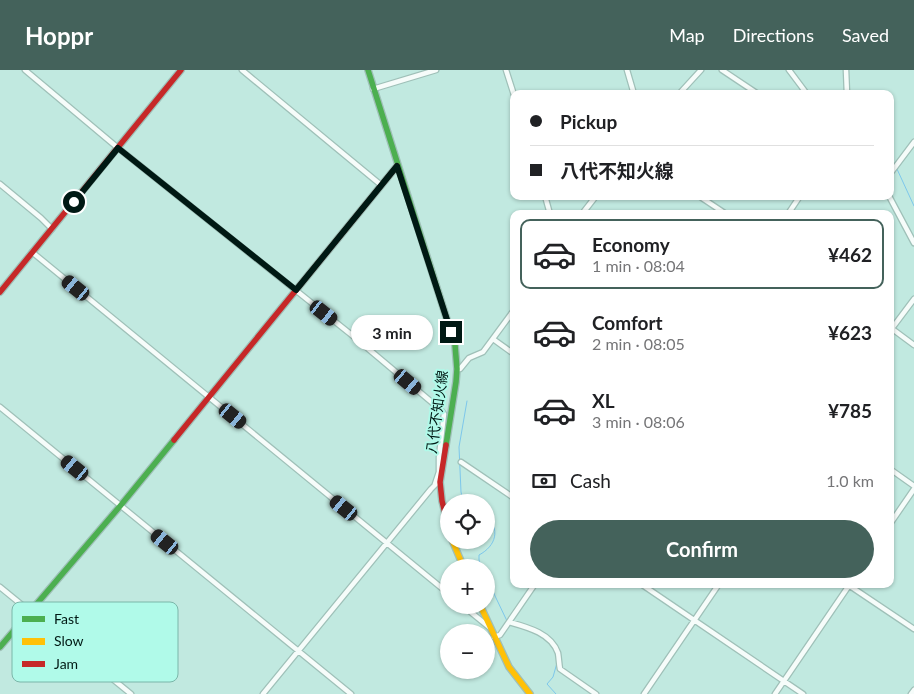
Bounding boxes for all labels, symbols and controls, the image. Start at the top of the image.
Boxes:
text: Hoppr [25,21,93,50]
text: Map [669,24,705,46]
text: Directions [733,24,814,46]
text: Saved [842,24,889,46]
text: Pickup [560,110,617,133]
text: 八代不知火線 [560,159,674,182]
route start [63,191,85,213]
icon: car [532,232,577,277]
text: Economy [592,233,670,256]
text: ¥462 [828,243,872,266]
text: 1 min · 08:04 [592,256,685,275]
car [59,273,92,303]
car [307,298,340,328]
icon: car [532,310,577,355]
text: Comfort [592,311,663,334]
callout: 3 min [351,314,434,350]
route end [440,321,462,343]
text: ¥623 [828,321,872,344]
text: 3 min [372,323,412,342]
text: 2 min · 08:05 [592,334,685,353]
car [391,367,424,397]
street label: 八代不知火線 [422,369,451,455]
icon: car [532,388,577,433]
text: XL [592,389,615,412]
text: ¥785 [828,399,872,422]
car [216,401,249,431]
text: 3 min · 08:06 [592,412,685,431]
car [58,453,91,483]
icon: cash [530,467,558,495]
text: Cash [570,469,611,492]
text: 1.0 km [826,471,874,490]
car [327,493,360,523]
map controls [440,494,495,679]
button: locate [440,494,495,549]
button: Confirm [530,520,874,578]
car [148,527,181,557]
button: + [440,559,495,614]
legend [12,602,178,682]
text: Fast [54,610,79,627]
button: − [440,624,495,679]
text: Slow [54,632,84,649]
text: Jam [54,655,78,672]

